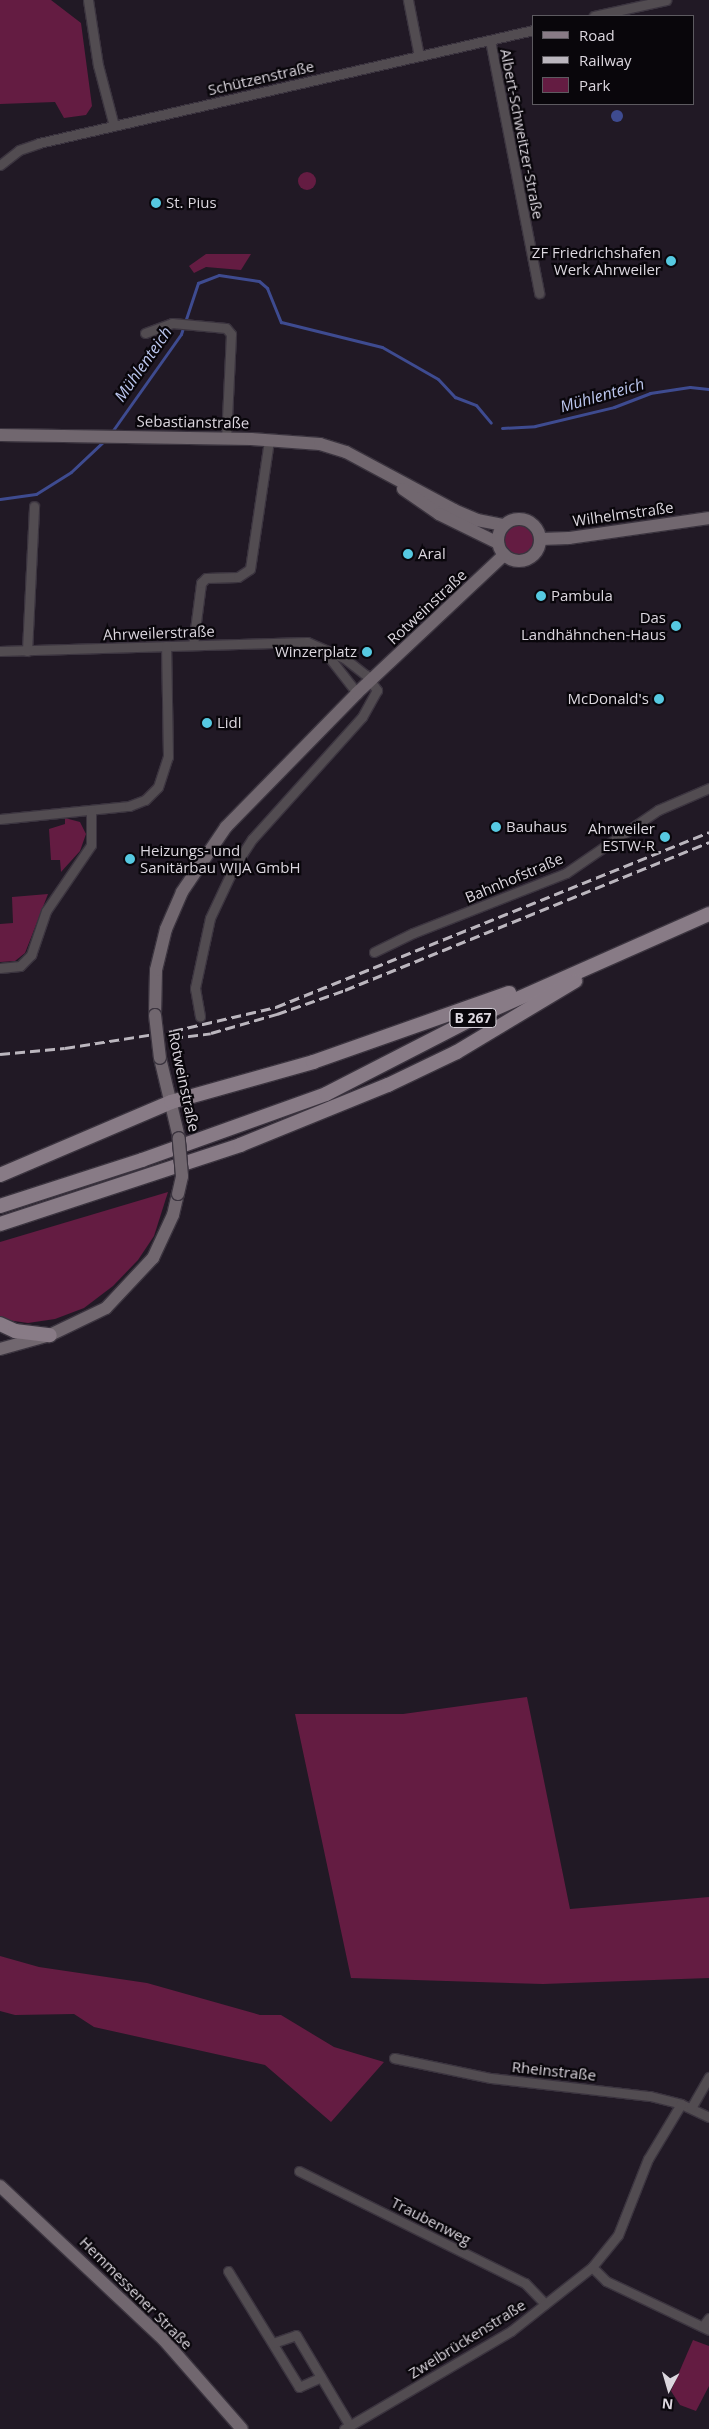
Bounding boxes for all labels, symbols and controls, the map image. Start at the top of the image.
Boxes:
legend [532,15,694,105]
text: Road [579,25,615,45]
street label: Albert-Schweitzer-Straße [497,47,547,221]
text: Railway [579,50,632,70]
street label: Schützenstraße [206,57,316,99]
text: Park [579,75,610,95]
place label: St. Pius [166,194,217,212]
marker: St. Pius [150,197,162,209]
place label: ZF Friedrichshafen Werk Ahrweiler [532,243,661,278]
marker: ZF Friedrichshafen Werk Ahrweiler [665,255,677,267]
water label: Mühlenteich [110,323,176,405]
water label: Mühlenteich [558,374,646,416]
street label: Sebastianstraße [137,412,249,432]
street label: Wilhelmstraße [572,498,674,530]
place label: Aral [418,545,446,563]
marker: Aral [402,548,414,560]
street label: Rotweinstraße [384,566,470,648]
place label: Pambula [551,587,613,605]
marker: Pambula [535,590,547,602]
place label: Das Landhähnchen-Haus [521,608,666,643]
marker: Das Landhähnchen-Haus [670,620,682,632]
street label: Ahrweilerstraße [103,622,215,644]
place label: Winzerplatz [275,643,357,661]
marker: Winzerplatz [361,646,373,658]
place label: McDonald's [567,690,649,708]
marker: McDonald's [653,693,665,705]
place label: Lidl [217,714,242,732]
marker: Lidl [201,717,213,729]
place label: Bauhaus [506,818,567,836]
place label: Ahrweiler ESTW-R [588,819,655,854]
marker: Bauhaus [490,821,502,833]
marker: Ahrweiler ESTW-R [659,831,671,843]
place label: Heizungs- und Sanitärbau WIJA GmbH [140,841,300,876]
street label: Bahnhofstraße [462,849,566,907]
marker: Heizungs- und Sanitärbau WIJA GmbH [124,853,136,865]
road number: B 267 [449,1006,497,1030]
street label: Rotweinstraße [165,1031,203,1133]
street label: Rheinstraße [511,2058,597,2084]
street label: Traubenweg [388,2193,474,2249]
street label: Hemmessener Straße [76,2233,196,2353]
street label: Zweibrückenstraße [405,2296,529,2382]
north arrow [644,2364,694,2414]
text: N [661,2394,674,2414]

